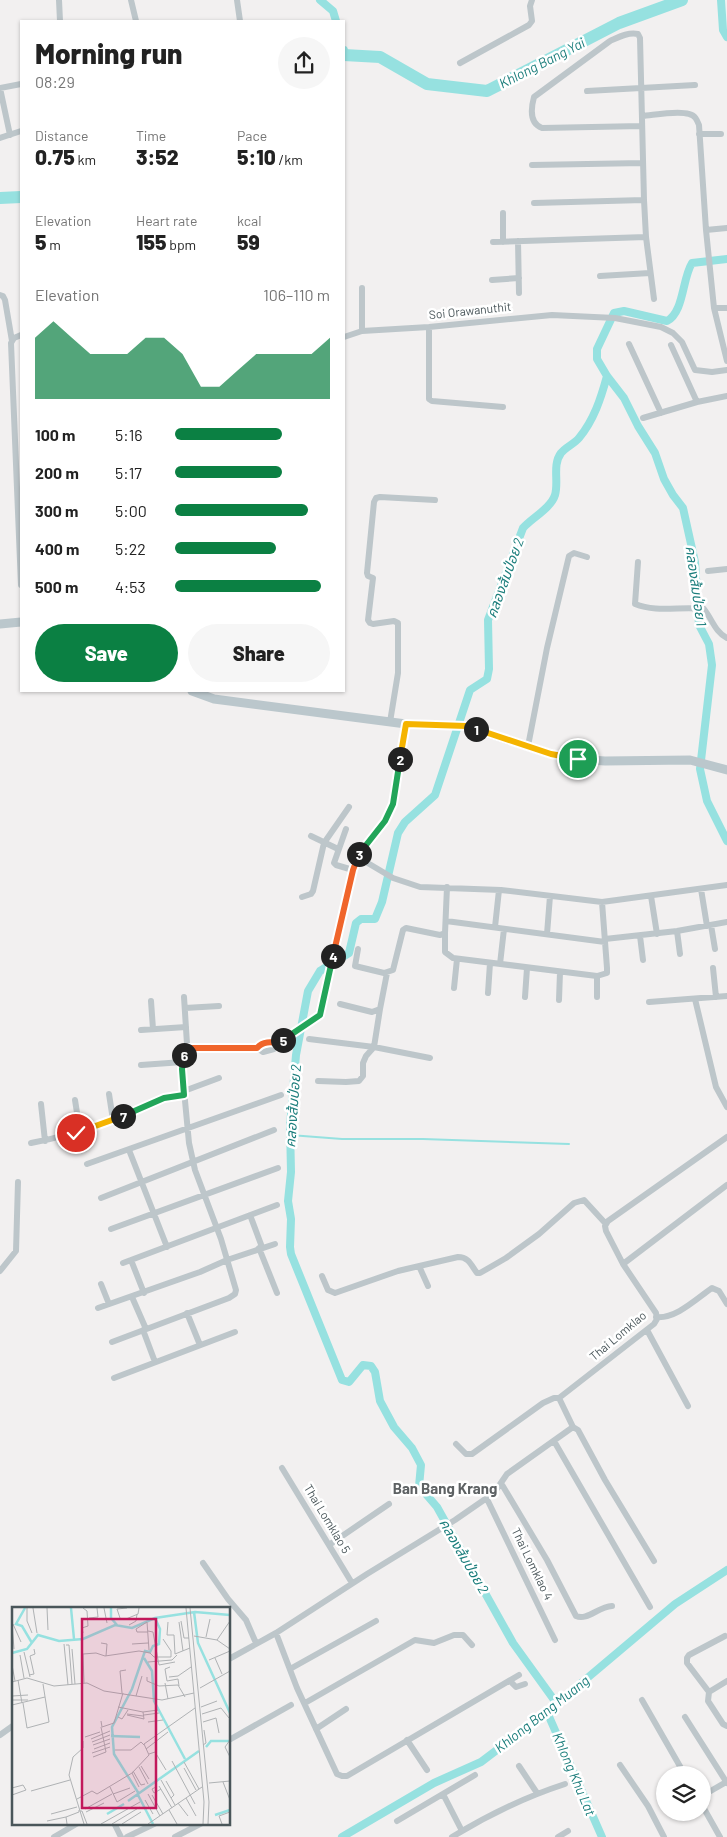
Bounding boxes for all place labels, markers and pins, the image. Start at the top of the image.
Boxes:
pin: 1 [464,716,488,742]
pin [557,738,599,780]
pin: 2 [388,746,412,772]
pin: 3 [346,842,372,866]
pin: 4 [320,944,346,968]
pin: 5 [270,1028,296,1052]
pin: 6 [172,1042,196,1068]
pin: 7 [110,1104,136,1128]
pin [55,1112,97,1154]

